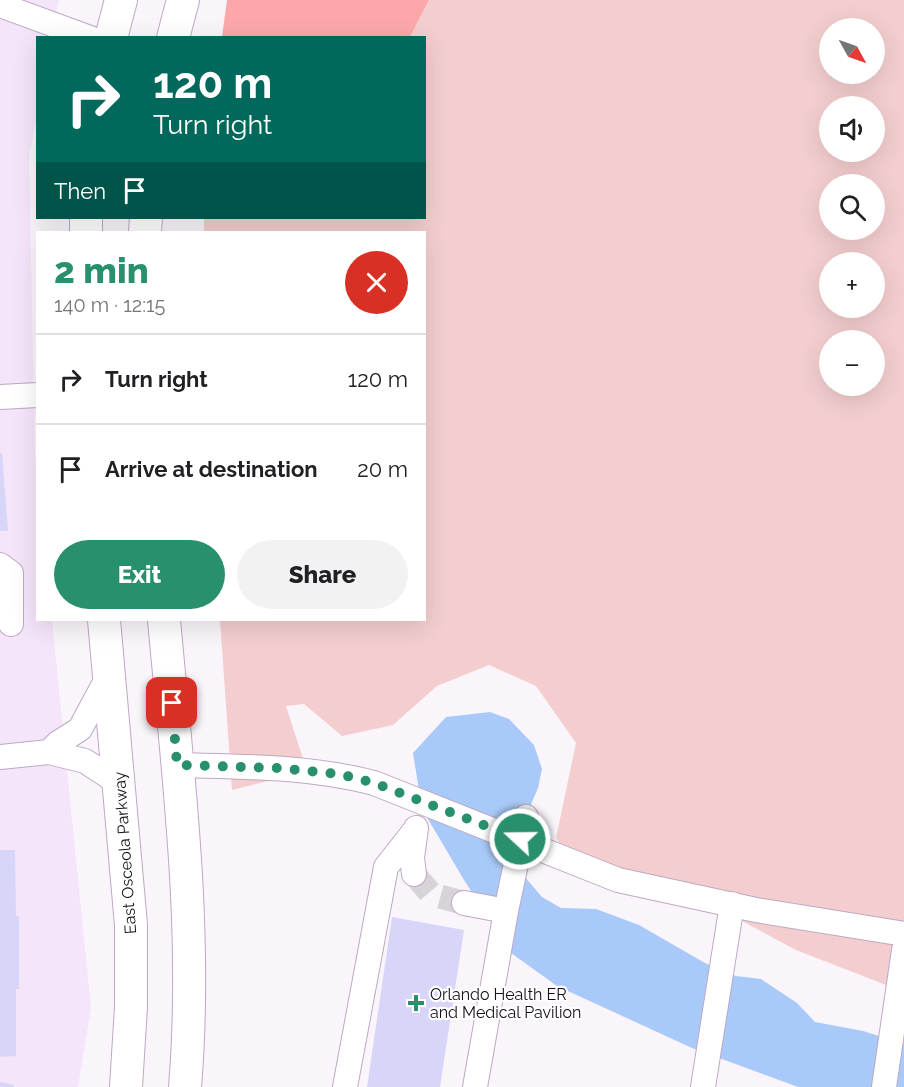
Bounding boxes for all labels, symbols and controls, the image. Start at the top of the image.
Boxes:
north arrow [819,18,885,84]
map controls [819,18,885,396]
text: 120 m [153,59,272,108]
icon: right [54,60,132,138]
button: sound [819,96,885,162]
text: Turn right [153,109,272,140]
icon: arrive [118,174,151,207]
button: search [819,174,885,240]
text: Then [54,178,106,204]
text: 2 min [54,249,149,291]
button: close [345,251,408,314]
button: + [819,252,885,318]
text: 140 m · 12:15 [54,293,165,317]
button: − [819,330,885,396]
icon: right [54,363,87,396]
text: Turn right [105,366,208,392]
text: 120 m [348,366,408,392]
icon: arrive [54,453,87,486]
text: Arrive at destination [105,456,318,482]
text: 20 m [357,456,408,482]
button: Exit [54,540,225,609]
button: Share [237,540,408,609]
pin [146,677,197,728]
icon: arrive [155,686,188,719]
street label: East Osceola Parkway [110,771,140,935]
position arrow [488,807,552,871]
place label: Orlando Health ER and Medical Pavilion [430,985,581,1022]
marker: Orlando Health ER and Medical Pavilion [407,994,425,1012]

